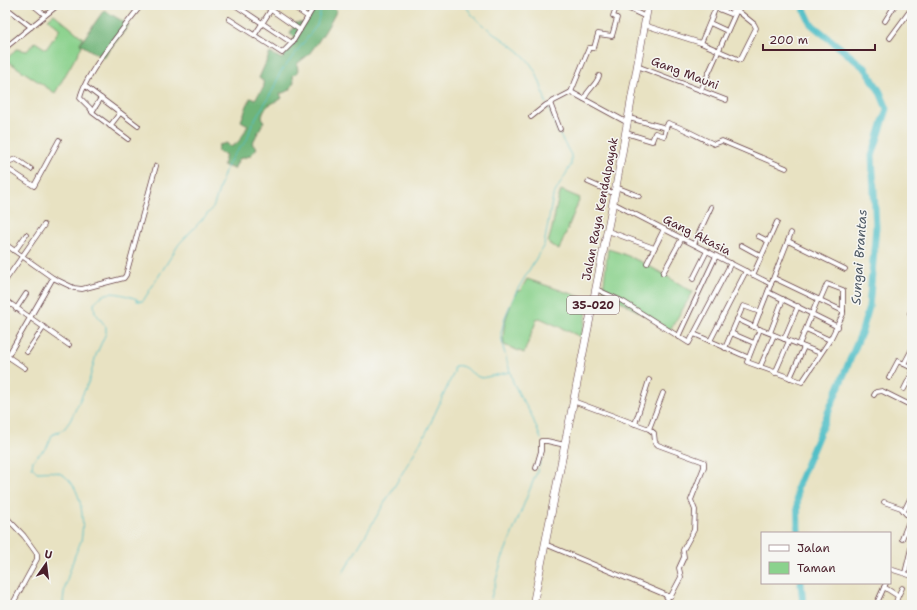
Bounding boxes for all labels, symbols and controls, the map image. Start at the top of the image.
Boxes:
scale bar [763,26,875,52]
text: 200 m [769,32,808,48]
street label: Gang Mauni [649,53,721,93]
street label: Jalan Raya Kendalpayak [578,136,622,282]
water label: Sungai Brantas [847,209,871,305]
street label: Gang Akasia [660,211,734,259]
road number: 35-020 [567,296,619,314]
legend [761,532,891,584]
text: Jalan [797,540,830,556]
north arrow [26,544,66,584]
text: U [43,547,54,563]
text: Taman [797,560,836,576]

